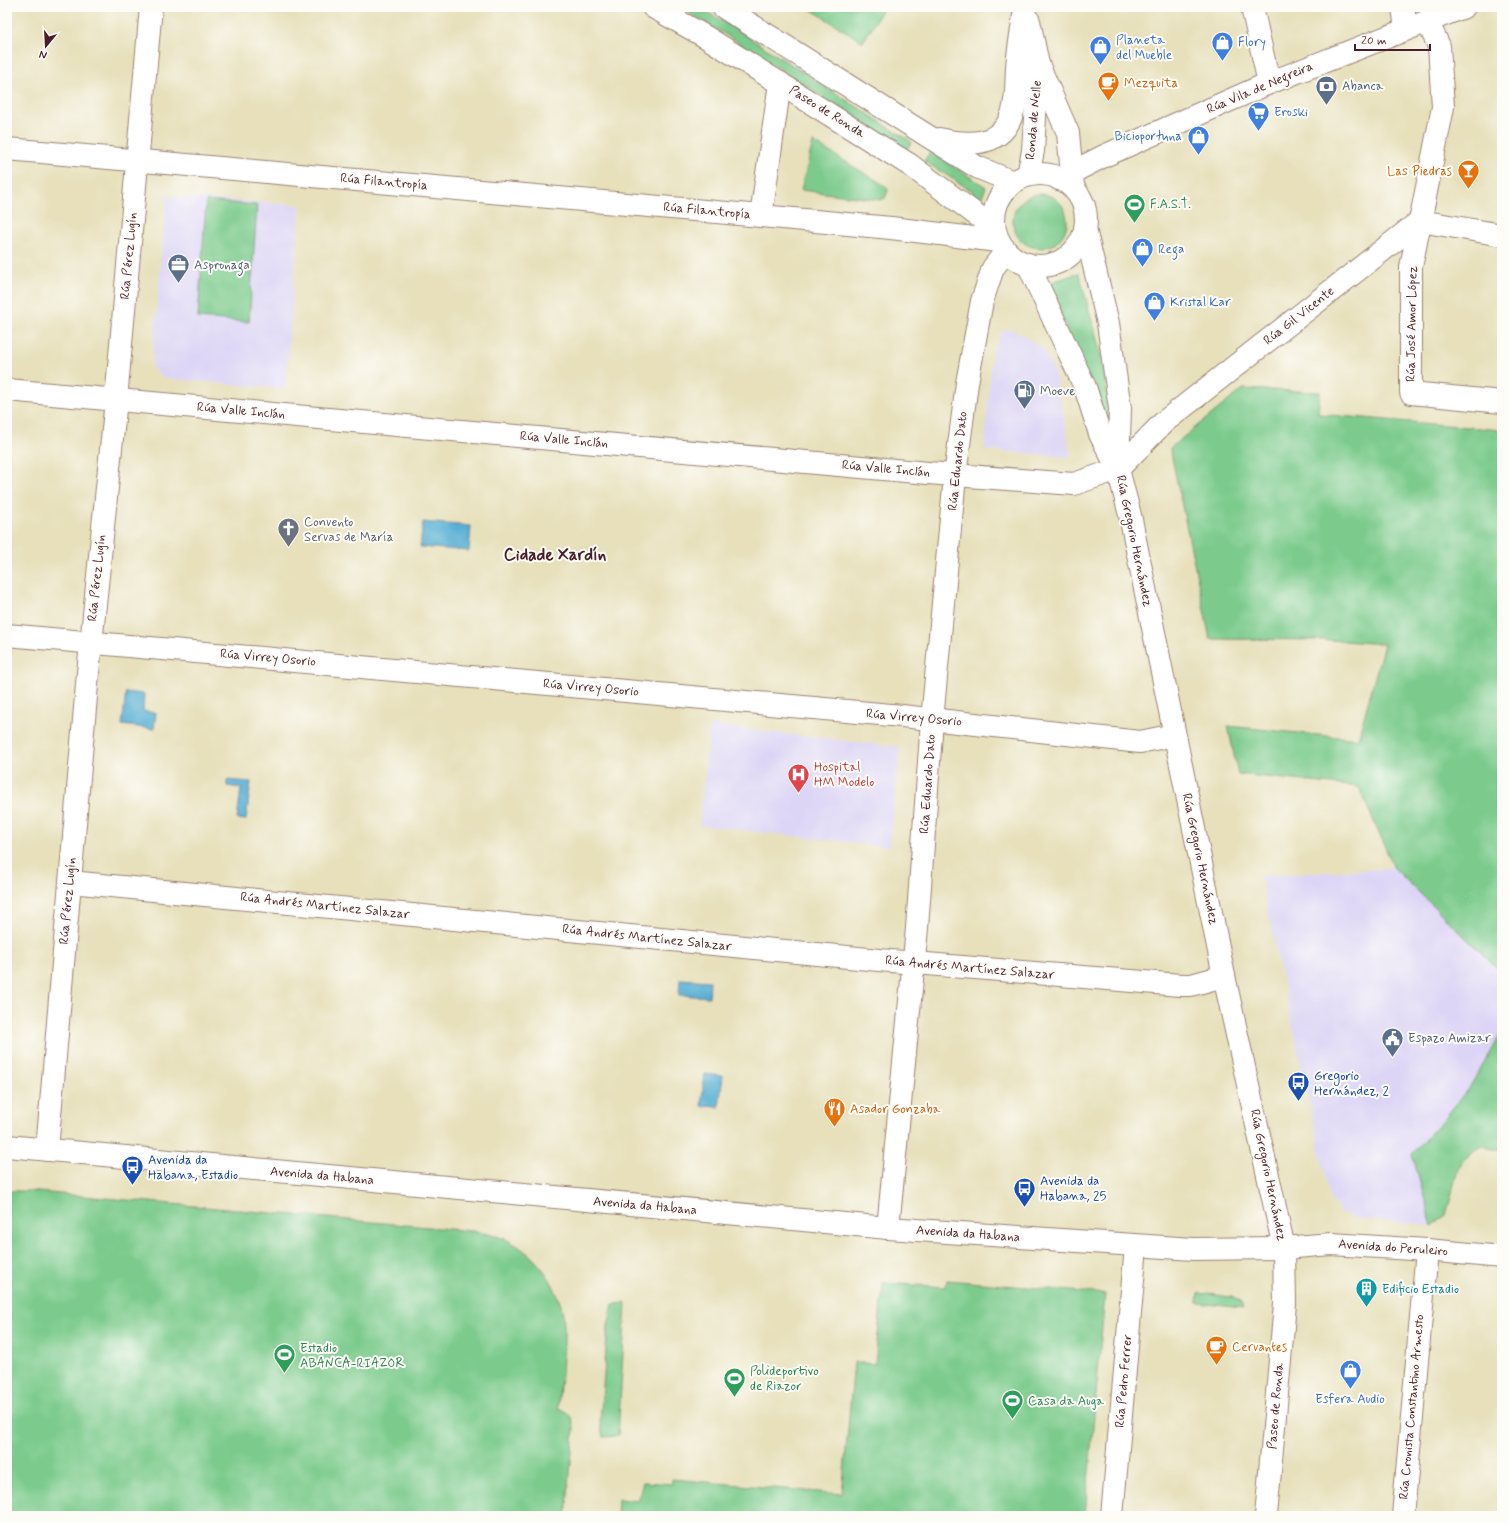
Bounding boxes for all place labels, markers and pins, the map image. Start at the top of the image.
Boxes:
shop icon: Flory [1210,29,1236,62]
place label: Planeta del Mueble [1116,32,1172,64]
shop icon: Planeta del Mueble [1087,34,1113,67]
place label: Flory [1238,34,1266,51]
cafe icon: Mezquita [1095,70,1121,103]
bank icon: Abanca [1314,73,1340,106]
place label: Mezquita [1124,75,1178,92]
place label: Abanca [1342,78,1384,95]
supermarket icon: Eroski [1246,99,1272,132]
place label: Eroski [1274,104,1308,121]
shop icon: Bicioportuna [1185,123,1211,156]
place label: Bicioportuna [1115,128,1182,145]
bar icon: Las Piedras [1455,158,1481,191]
place label: Las Piedras [1387,163,1452,180]
sports icon: F.A.S.T. [1121,191,1147,224]
place label: F.A.S.T. [1150,196,1191,213]
shop icon: Rega [1130,236,1156,269]
place label: Rega [1158,241,1184,260]
office icon: Aspronaga [165,252,191,285]
place label: Aspronaga [194,257,250,276]
shop icon: Kristal Kar [1141,289,1167,322]
place label: Kristal Kar [1170,294,1232,311]
fuel station icon: Moeve [1011,378,1037,411]
place label: Moeve [1040,383,1075,400]
place label: Convento Servas de María [304,514,394,546]
church icon: Convento Servas de María [276,516,302,549]
place label: Hospital HM Modelo [814,759,874,791]
hospital icon: Hospital HM Modelo [785,761,811,794]
public building icon: Espazo Amizar [1380,1025,1406,1058]
place label: Espazo Amizar [1408,1030,1492,1047]
place label: Gregorio Hernández, 2 [1314,1068,1389,1100]
bus stop icon: Gregorio Hernández, 2 [1285,1070,1311,1103]
restaurant icon: Asador Gonzaba [822,1096,848,1129]
place label: Asador Gonzaba [850,1101,941,1118]
place label: Avenida da Habana, Estadio [148,1152,238,1184]
bus stop icon: Avenida da Habana, Estadio [120,1154,146,1187]
place label: Avenida da Habana, 25 [1040,1173,1106,1205]
bus stop icon: Avenida da Habana, 25 [1011,1175,1037,1208]
building icon: Edificio Estadio [1353,1276,1379,1309]
place label: Edificio Estadio [1382,1281,1459,1298]
cafe icon: Cervantes [1203,1334,1229,1367]
place label: Cervantes [1232,1339,1287,1356]
place label: Estadio ABANCA-RIAZOR [300,1340,404,1372]
sports icon: Estadio ABANCA-RIAZOR [271,1342,297,1375]
shop icon: Esfera Audio [1337,1358,1363,1391]
place label: Polideportivo de Riazor [750,1363,819,1395]
sports icon: Polideportivo de Riazor [722,1365,748,1398]
sports icon: Casa da Auga [1000,1388,1026,1421]
place label: Esfera Audio [1315,1391,1385,1408]
place label: Casa da Auga [1028,1393,1104,1410]

